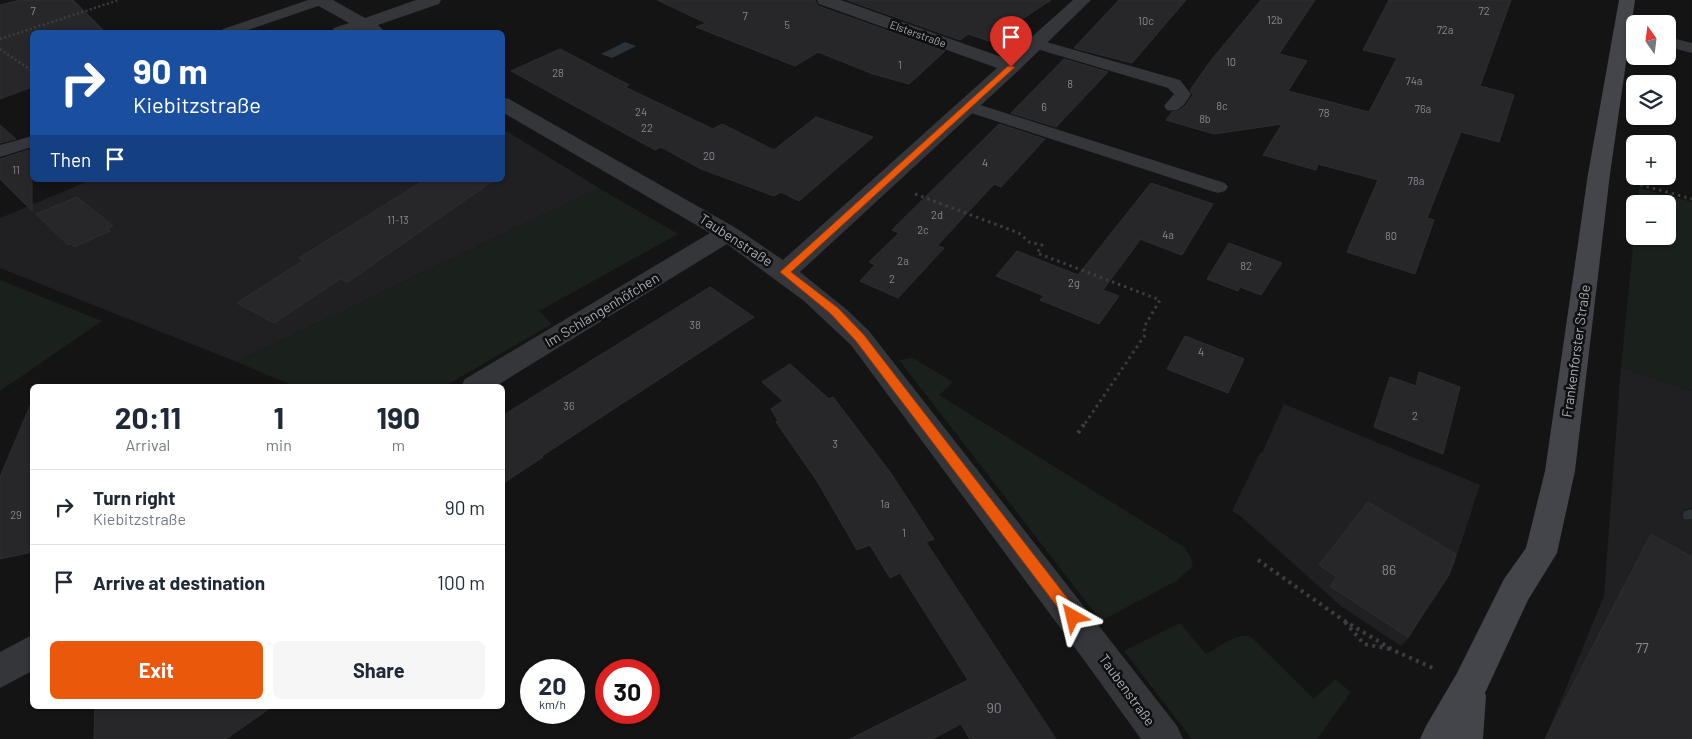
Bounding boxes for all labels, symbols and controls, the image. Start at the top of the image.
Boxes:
house number: 7 [30,4,36,17]
house number: 72 [1478,4,1490,17]
house number: 7 [742,9,748,22]
house number: 12b [1267,13,1283,26]
house number: 10c [1138,14,1154,27]
north arrow [1626,15,1676,65]
map controls [1626,15,1676,245]
pin [990,16,1032,67]
street label: Elsterstraße [888,17,948,50]
house number: 5 [784,18,790,31]
icon: arrive [997,23,1025,51]
house number: 72a [1437,23,1453,36]
text: 90 m [133,49,208,91]
icon: right [50,50,115,115]
house number: 10 [1226,55,1236,68]
house number: 1 [898,58,902,71]
house number: 28 [552,66,564,79]
house number: 74a [1406,74,1422,87]
button: layers [1626,75,1676,125]
house number: 8 [1067,77,1073,90]
text: Kiebitzstraße [133,91,261,117]
house number: 8c [1216,99,1228,112]
house number: 6 [1041,100,1047,113]
house number: 76a [1415,102,1431,115]
house number: 24 [635,105,647,118]
house number: 78 [1319,106,1330,119]
house number: 8b [1199,112,1211,125]
house number: 22 [641,121,653,134]
button: + [1626,135,1676,185]
icon: arrive [101,145,129,173]
text: Then [50,148,91,171]
house number: 20 [703,149,715,162]
house number: 4 [982,156,988,169]
house number: 11 [12,163,20,176]
house number: 78a [1408,174,1424,187]
button: − [1626,195,1676,245]
house number: 2d [931,208,943,221]
street label: Taubenstraße [696,210,776,270]
house number: 11-13 [387,213,409,226]
house number: 2c [917,223,929,236]
house number: 4a [1162,228,1174,241]
house number: 80 [1385,229,1397,242]
house number: 2a [897,254,909,267]
house number: 82 [1240,259,1252,272]
street label: Im Schlangenhöfchen [542,269,662,350]
house number: 2 [889,272,895,285]
house number: 2g [1068,276,1080,289]
street label: Frankenforster Straße [1558,283,1593,418]
house number: 38 [689,318,701,331]
house number: 4 [1198,345,1204,358]
text: 20:11 [115,399,181,435]
text: 1 [274,399,284,435]
text: 190 [377,399,420,435]
house number: 36 [563,399,575,412]
house number: 2 [1412,409,1418,422]
text: Arrival [126,435,170,454]
text: min [266,435,292,454]
text: m [392,435,405,454]
house number: 3 [832,437,838,450]
text: Turn right [93,486,175,509]
icon: right [50,493,78,521]
text: 90 m [445,496,485,519]
house number: 1a [880,497,890,510]
house number: 29 [10,508,22,521]
text: Kiebitzstraße [93,509,186,528]
house number: 1 [902,526,906,539]
house number: 86 [1382,561,1396,578]
icon: arrive [50,568,78,596]
text: Arrive at destination [93,571,265,594]
text: 100 m [437,571,485,594]
position arrow [1046,590,1098,642]
house number: 77 [1635,639,1649,656]
button: Exit [50,641,263,699]
button: Share [273,641,485,699]
street label: Taubenstraße [1096,651,1159,729]
speed limit sign: 30 [595,659,660,724]
text: 20 [538,670,567,700]
text: km/h [539,697,566,711]
house number: 90 [986,699,1002,716]

